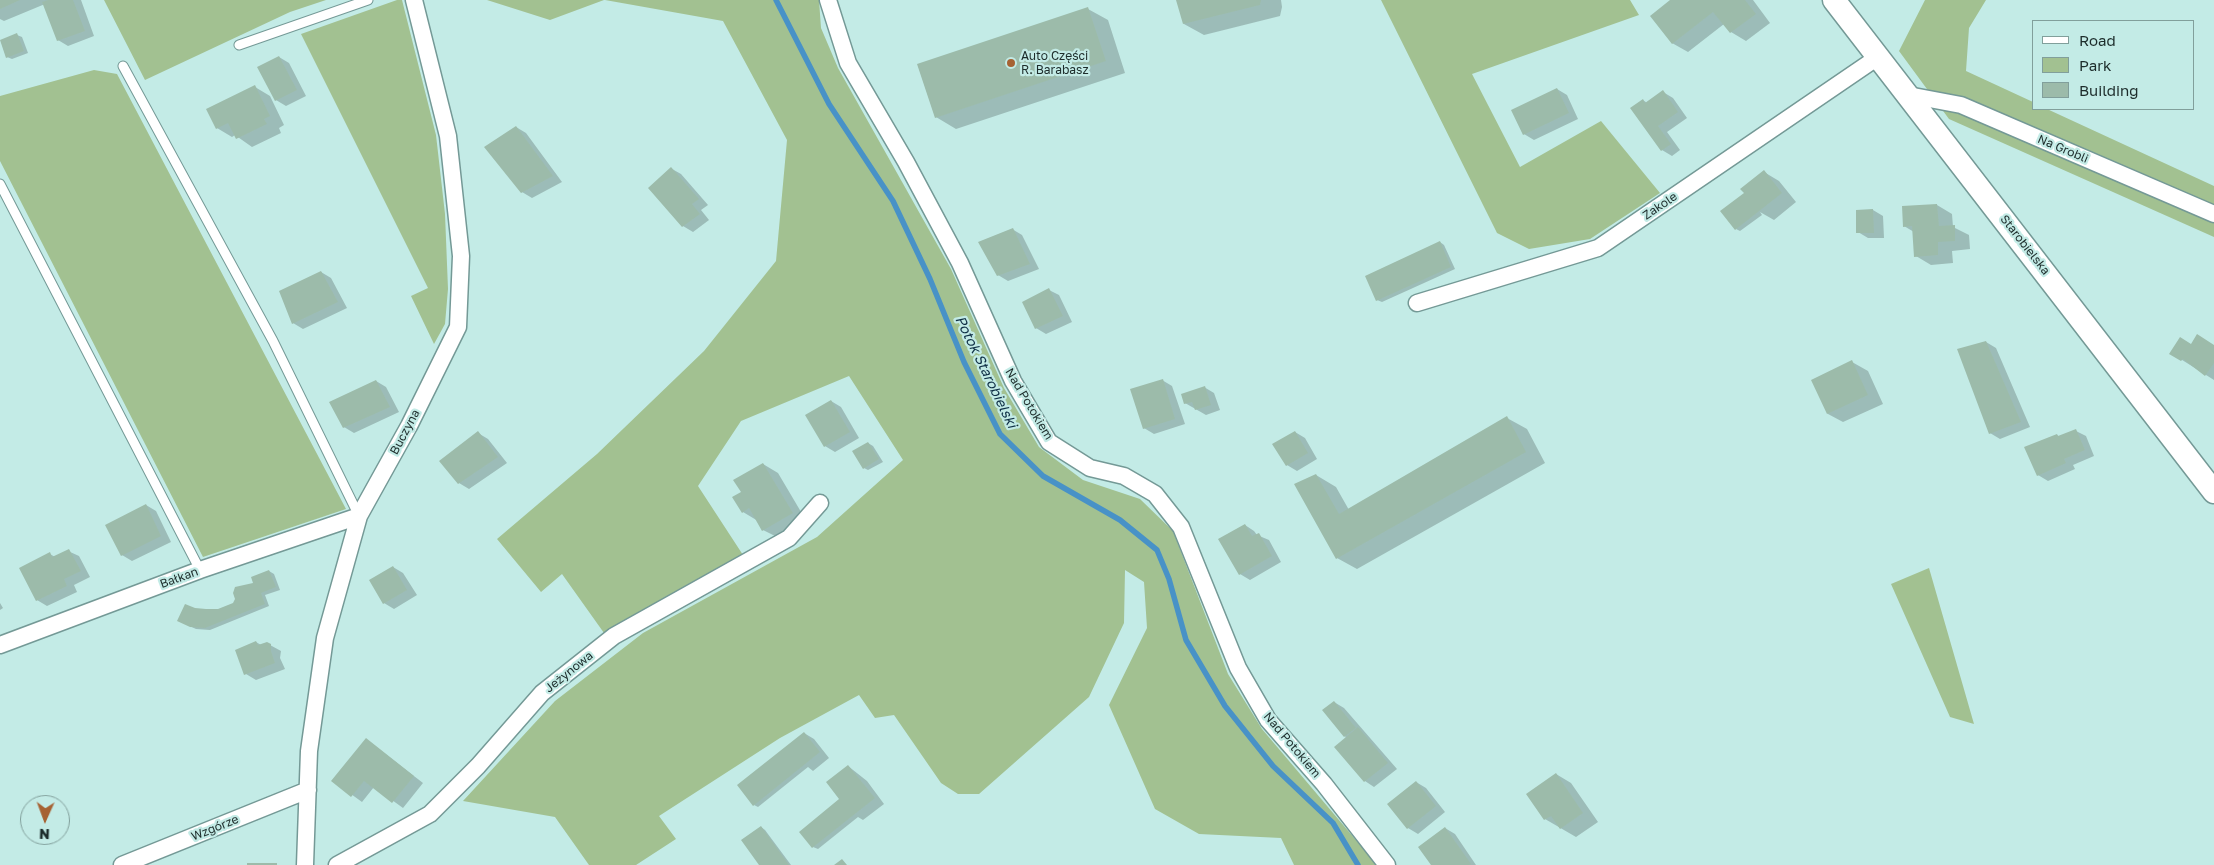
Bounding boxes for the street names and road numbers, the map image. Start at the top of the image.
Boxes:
street label: Na Grobli [2036,132,2090,166]
street label: Zakole [1640,189,1680,223]
street label: Starobielska [1997,212,2053,278]
street label: Nad Potokiem [1002,366,1056,442]
street label: Buczyna [387,407,423,457]
street label: Bałkan [158,564,200,592]
street label: Jeżynowa [542,648,596,696]
street label: Nad Potokiem [1261,709,1323,781]
street label: Wzgórze [189,812,241,844]

